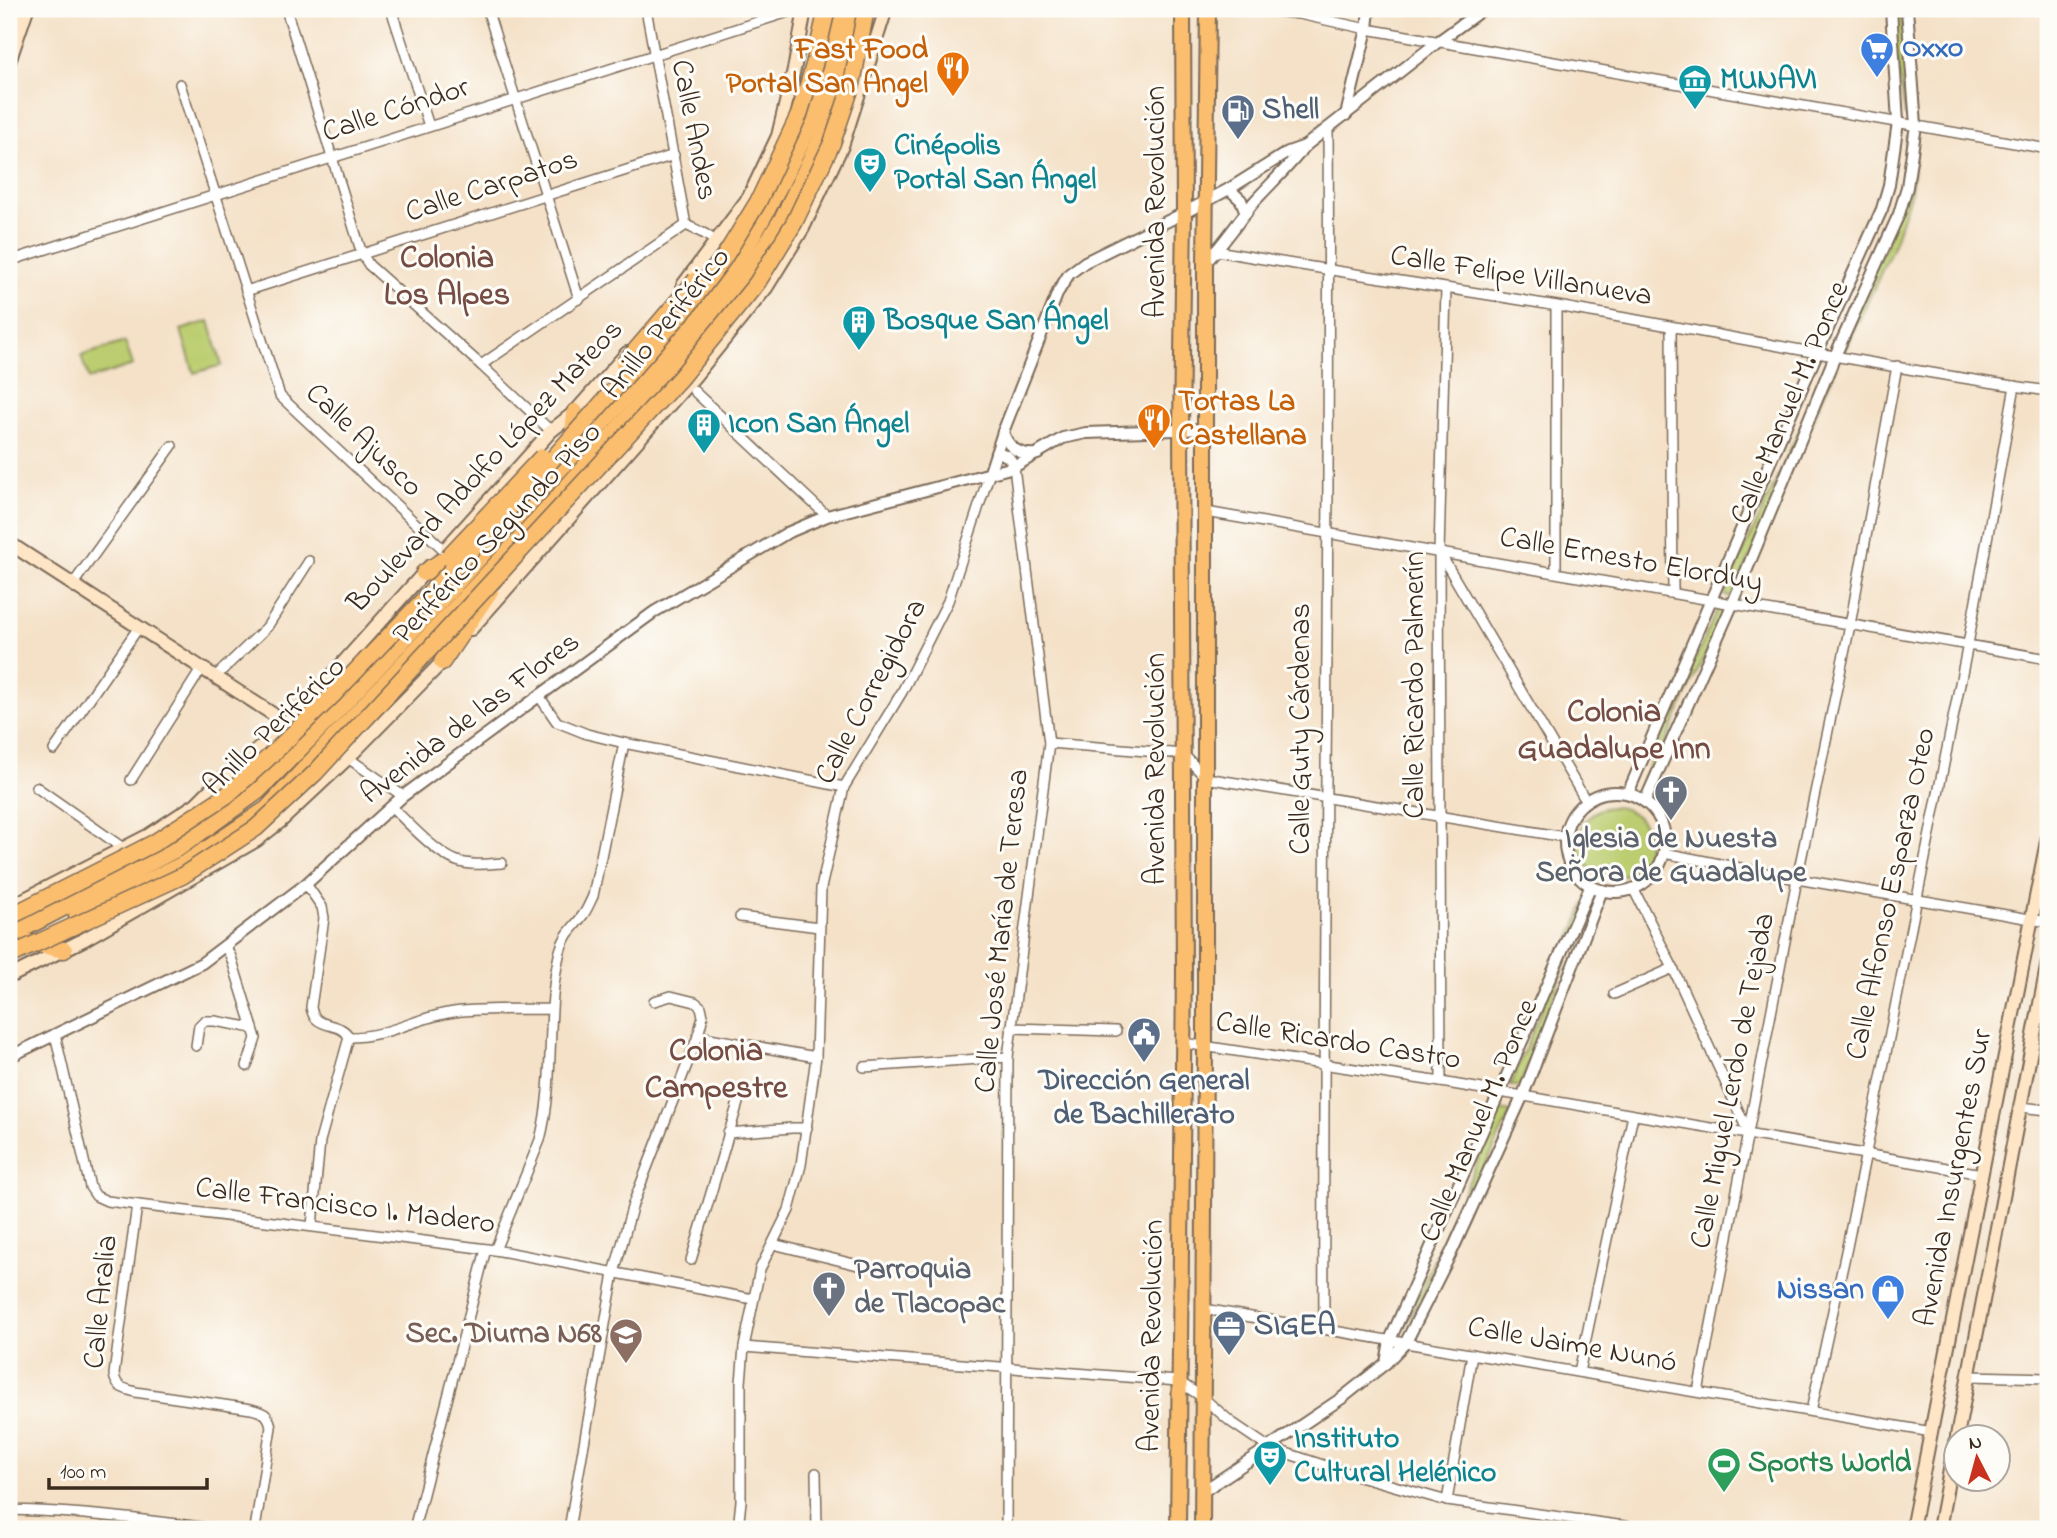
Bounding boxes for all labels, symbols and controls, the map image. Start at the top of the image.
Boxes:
place label: Oxxo [1902,27,1963,71]
place label: Fast Food Portal San Angel [726,29,928,108]
supermarket icon: Oxxo [1858,30,1896,79]
restaurant icon: Fast Food Portal San Angel [934,49,972,98]
street label: Calle Andes [658,56,728,204]
place label: MUNAVI [1720,59,1817,103]
museum icon: MUNAVI [1676,62,1714,111]
street label: Calle Cóndor [317,66,476,155]
street label: Avenida Revolución [1135,86,1179,318]
place label: Shell [1262,89,1319,133]
fuel station icon: Shell [1219,92,1257,141]
place label: Cinépolis Portal San Ángel [894,125,1096,204]
street label: Calle Carpatos [400,138,584,236]
theatre icon: Cinépolis Portal San Ángel [851,145,889,194]
street label: Calle Felipe Villanueva [1387,235,1655,319]
district label: Colonia Los Alpes [384,236,510,320]
street label: Anillo Periférico [592,238,742,410]
street label: Calle Manuel M. Ponce [1720,274,1862,531]
place label: Bosque San Ángel [882,299,1109,345]
building icon: Bosque San Ángel [840,303,878,352]
street label: Boulevard Adolfo López Mateos [337,310,635,625]
street label: Calle Ajusco [294,373,432,509]
place label: Tortas La Castellana [1178,381,1307,459]
restaurant icon: Tortas La Castellana [1135,401,1173,450]
place label: Icon San Ángel [728,402,909,448]
building icon: Icon San Ángel [685,406,723,455]
street label: Periférico Segundo Piso [383,413,613,655]
street label: Calle Ernesto Elorduy [1496,516,1766,606]
street label: Calle Ricardo Palmerín [1394,551,1438,819]
street label: Calle Corregidora [805,591,939,793]
street label: Calle Guty Cárdenas [1280,603,1324,855]
street label: Avenida de las Flores [352,622,590,816]
street label: Anillo Periférico [193,647,357,807]
street label: Avenida Revolución [1135,653,1179,885]
district label: Colonia Guadalupe Inn [1517,690,1711,774]
street label: Calle Alfonso Esparza Oteo [1835,724,1949,1064]
street label: Calle José María de Teresa [964,767,1042,1095]
church icon: Iglesia de Nuesta Señora de Guadalupe [1652,773,1690,822]
place label: Iglesia de Nuesta Señora de Guadalupe [1536,818,1808,896]
street label: Calle Miguel Lerdo de Tejada [1680,909,1788,1253]
street label: Calle Manuel M. Ponce [1409,992,1551,1249]
street label: Calle Ricardo Castro [1212,1001,1464,1083]
public building icon: Dirección General de Bachillerato [1125,1015,1163,1064]
street label: Avenida Insurgentes Sur [1905,1025,2006,1331]
district label: Colonia Campestre [645,1029,789,1113]
place label: Dirección General de Bachillerato [1036,1060,1250,1138]
street label: Calle Francisco I. Madero [193,1167,497,1247]
street label: Avenida Revolución [1129,1219,1177,1453]
street label: Calle Aralia [73,1233,131,1371]
place label: Parroquia de Tlacopac [854,1249,1006,1327]
church icon: Parroquia de Tlacopac [810,1269,848,1318]
place label: Nissan [1777,1269,1864,1313]
shop icon: Nissan [1869,1272,1907,1321]
place label: SIGEA [1254,1305,1336,1349]
street label: Calle Jaime Nunó [1464,1306,1680,1386]
office icon: SIGEA [1210,1308,1248,1357]
place label: Sec. Diurna N68 [405,1313,602,1357]
school or university icon: Sec. Diurna N68 [607,1316,645,1365]
place label: Instituto Cultural Helénico [1294,1418,1496,1496]
north arrow [1941,1422,2011,1492]
text: N [1968,1429,1983,1458]
theatre icon: Instituto Cultural Helénico [1251,1438,1289,1487]
place label: Sports World [1748,1442,1912,1486]
sports icon: Sports World [1705,1445,1743,1494]
scale bar [49,1447,206,1491]
text: 100 m [60,1458,106,1488]

